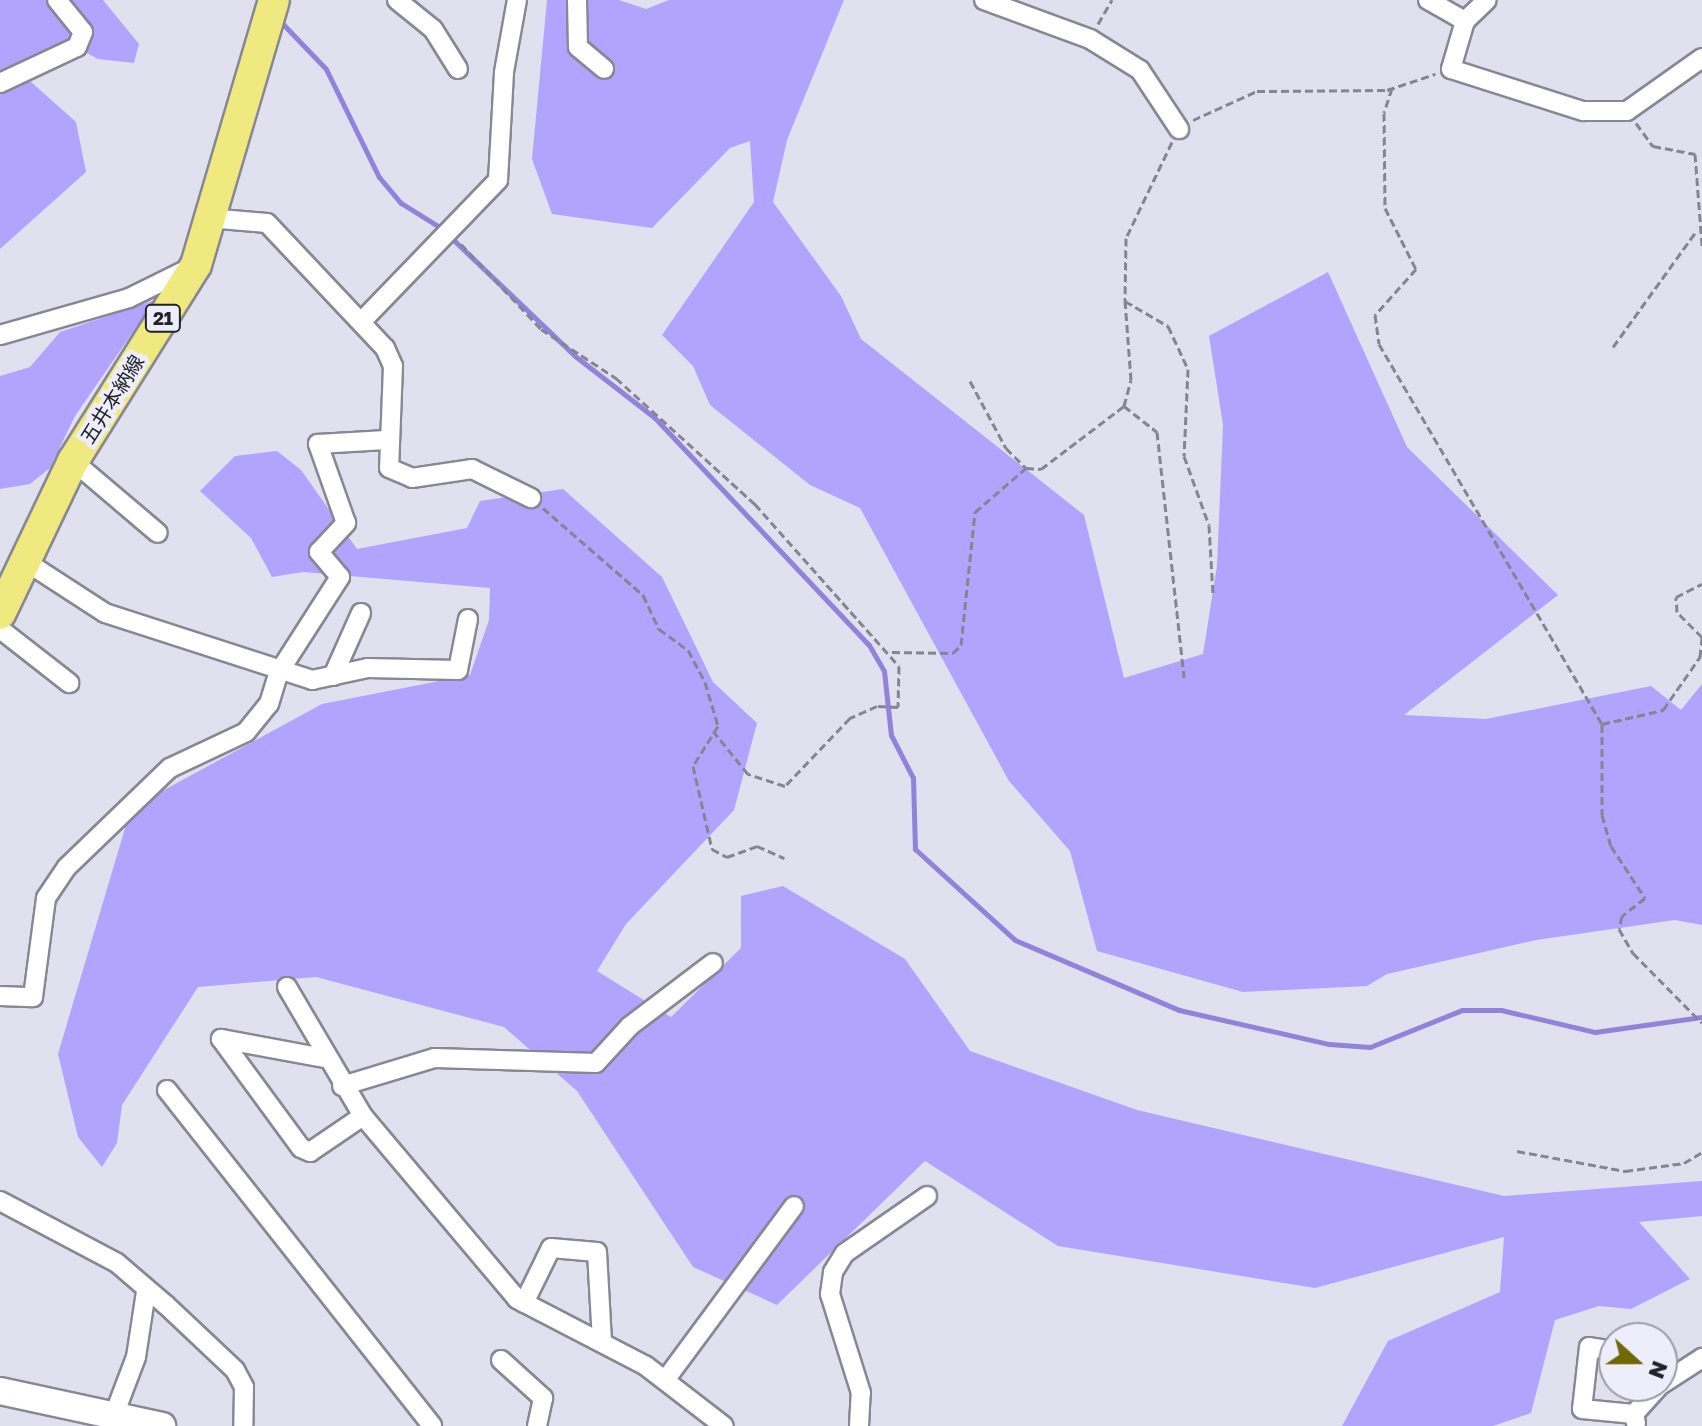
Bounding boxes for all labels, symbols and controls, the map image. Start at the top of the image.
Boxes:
road number: 21 [143,304,183,332]
street label: 五井本納線 [75,350,149,448]
north arrow [1598,1322,1678,1402]
text: N [1643,1357,1675,1383]

